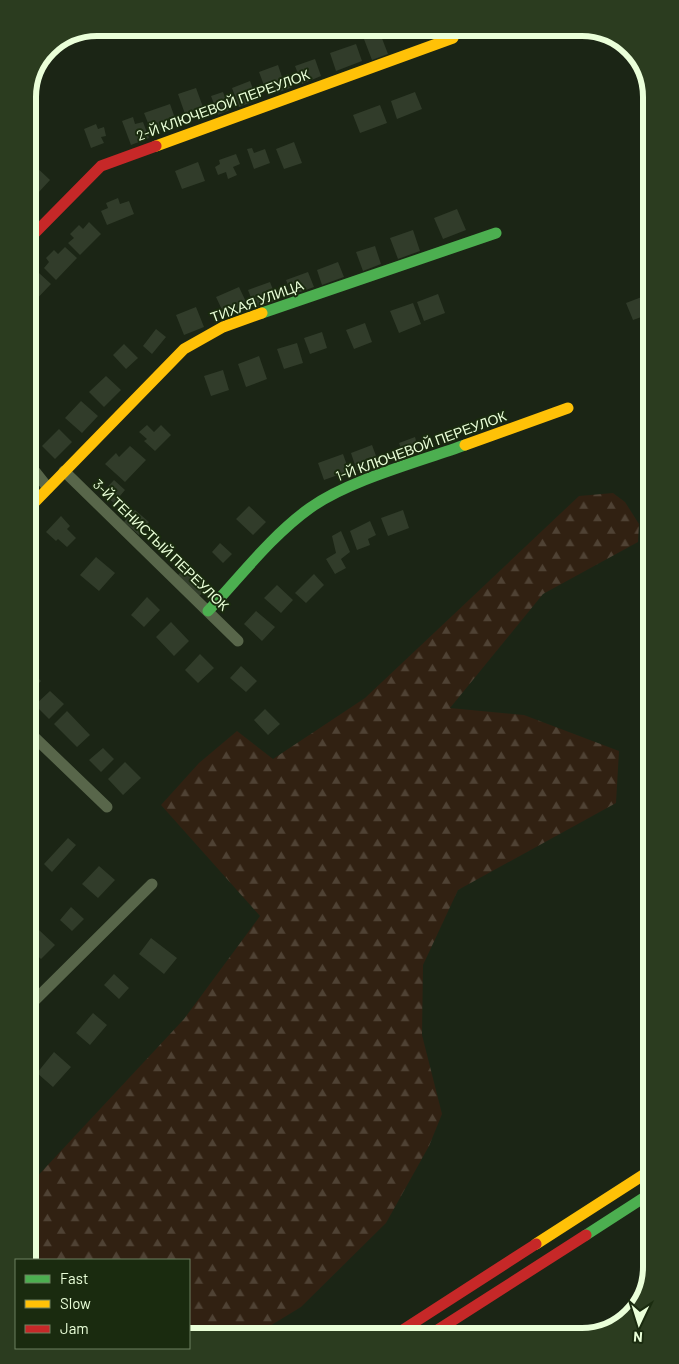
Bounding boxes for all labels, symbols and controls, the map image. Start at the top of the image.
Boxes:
street label: 2-Й КЛЮЧЕВОЙ ПЕРЕУЛОК [134,65,312,144]
street label: ТИХАЯ УЛИЦА [208,276,306,325]
street label: 1-Й КЛЮЧЕВОЙ ПЕРЕУЛОК [333,406,509,484]
street label: 3-Й ТЕНИСТЫЙ ПЕРЕУЛОК [90,475,233,614]
legend [15,1259,190,1349]
text: Fast [60,1269,88,1287]
text: Slow [60,1294,91,1312]
north arrow [614,1299,664,1349]
text: Jam [60,1319,89,1337]
text: N [633,1329,643,1346]

